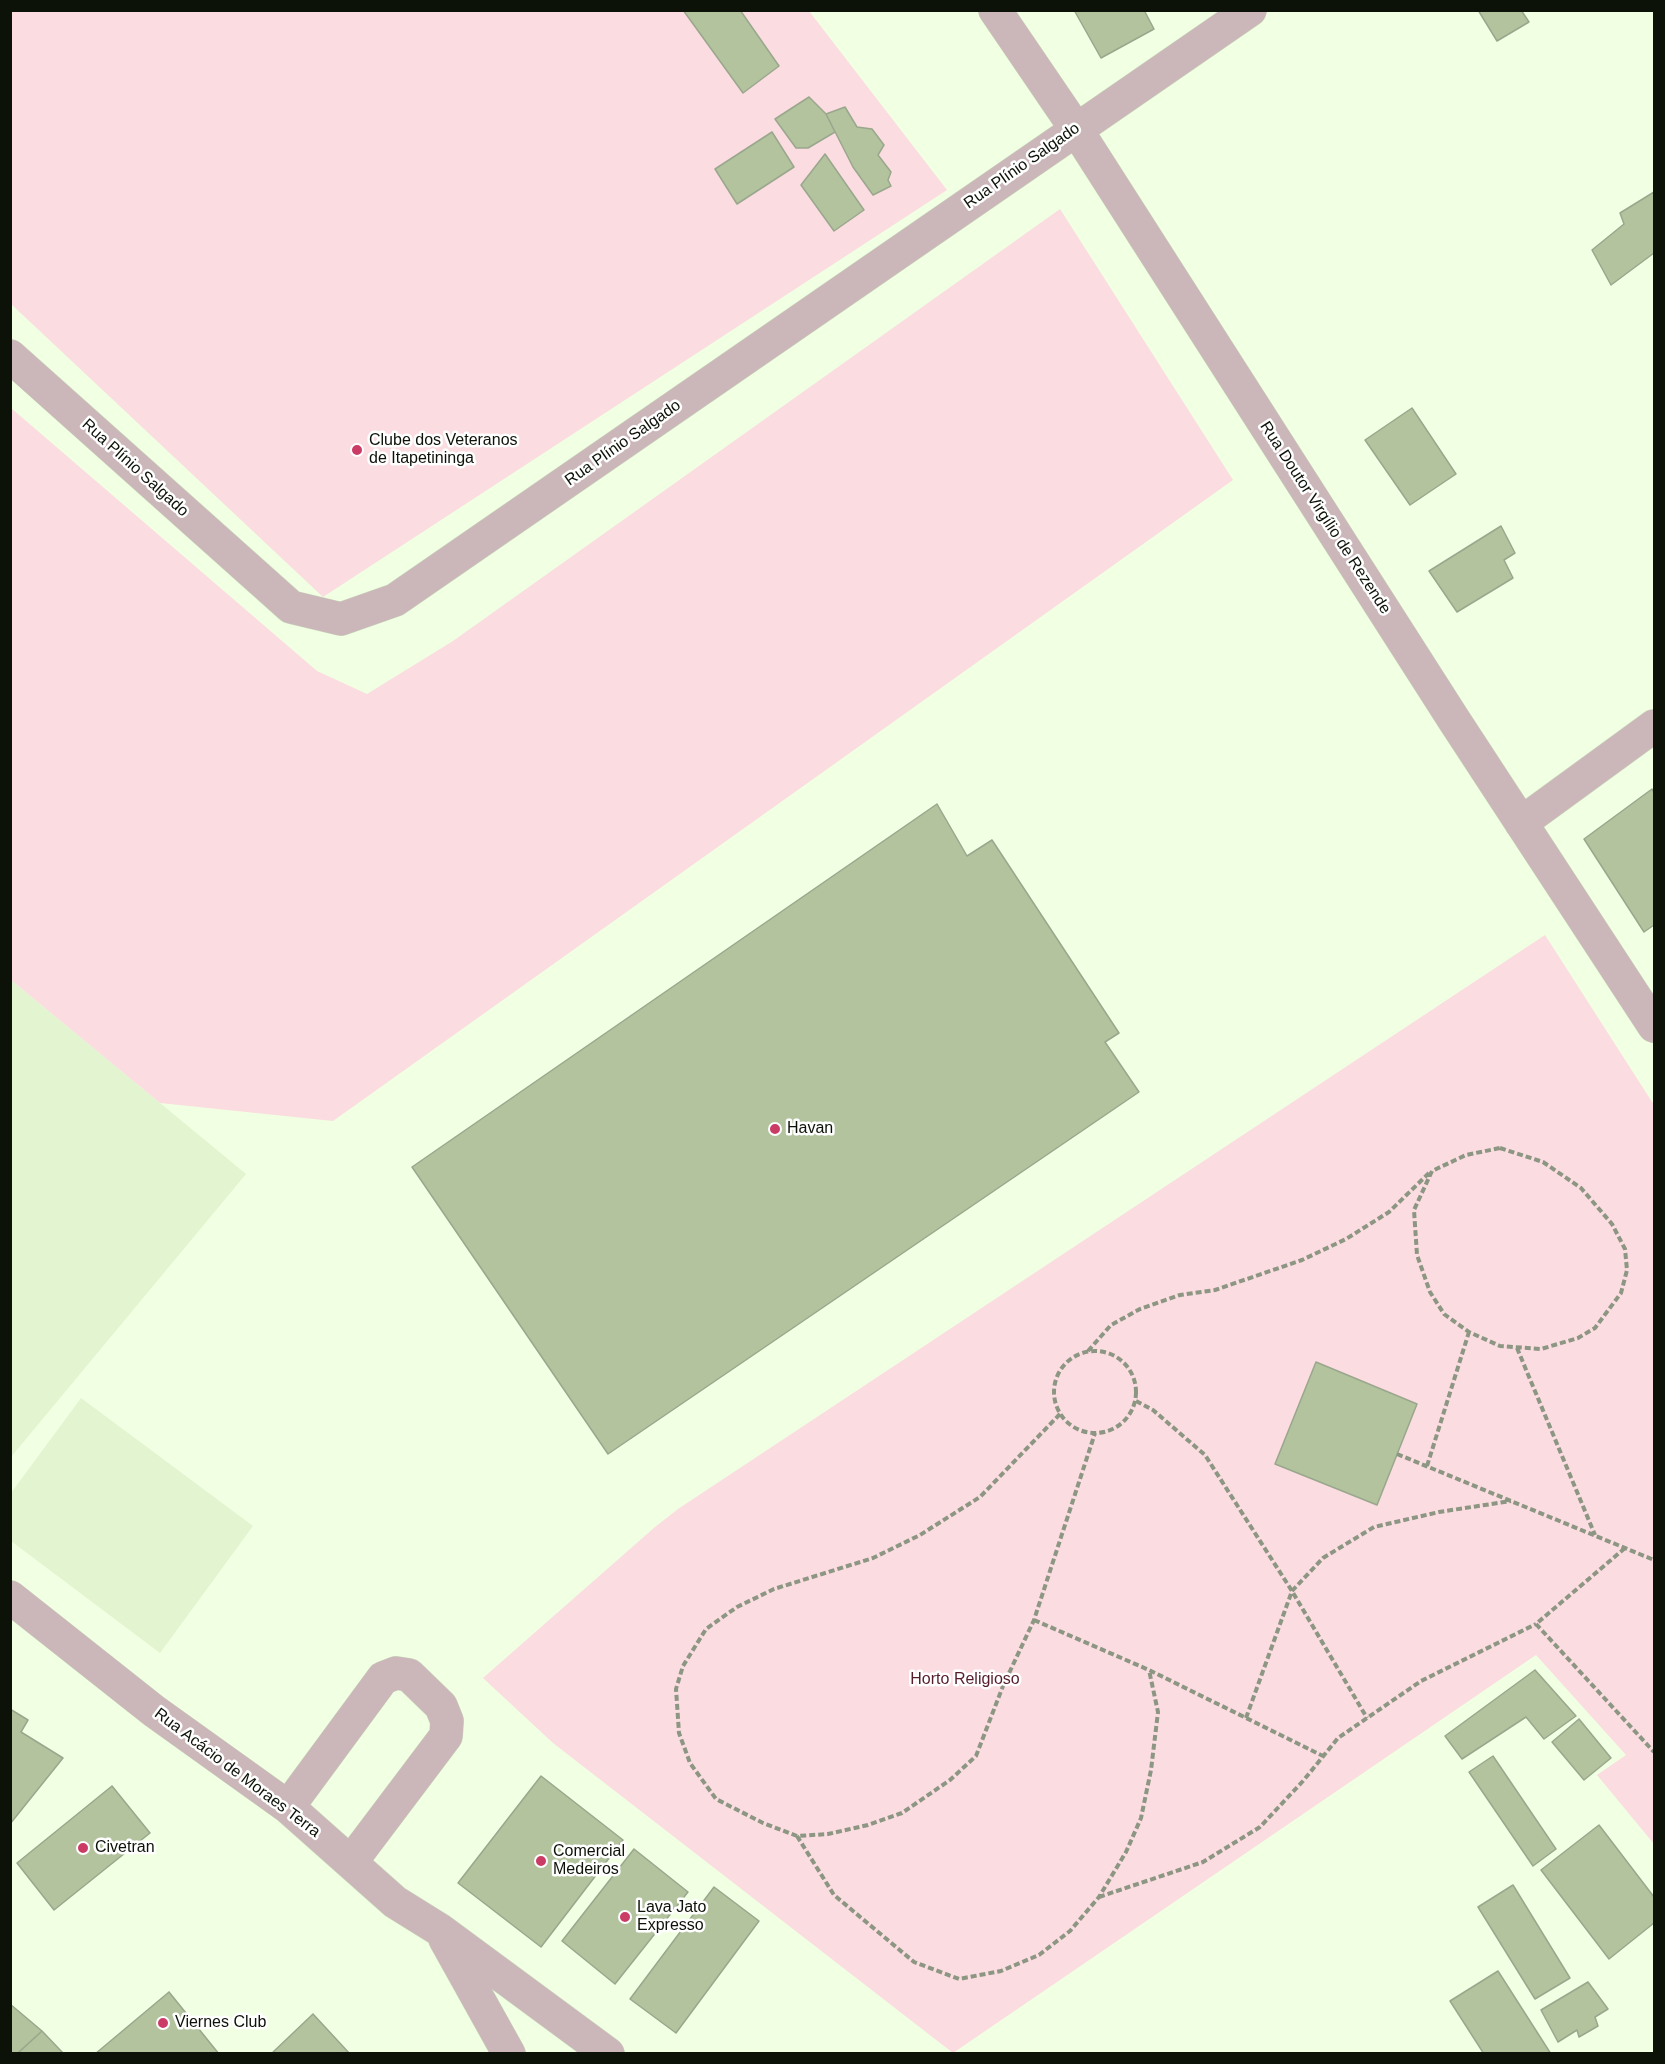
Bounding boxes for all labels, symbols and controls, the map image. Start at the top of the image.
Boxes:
street label: Rua Plínio Salgado [960,119,1084,213]
street label: Rua Plínio Salgado [561,396,685,490]
street label: Rua Plínio Salgado [78,415,192,521]
street label: Rua Doutor Virgílio de Rezende [1256,418,1394,618]
place label: Clube dos Veteranos de Itapetininga [369,431,518,469]
marker: Clube dos Veteranos de Itapetininga [350,443,364,457]
place label: Havan [787,1119,833,1139]
marker: Havan [768,1122,782,1136]
park label: Horto Religioso [910,1670,1020,1690]
street label: Rua Acácio de Moraes Terra [150,1704,324,1842]
place label: Civetran [95,1838,155,1858]
marker: Civetran [76,1841,90,1855]
place label: Comercial Medeiros [553,1842,625,1880]
marker: Comercial Medeiros [534,1854,548,1868]
place label: Lava Jato Expresso [637,1898,706,1936]
marker: Lava Jato Expresso [618,1910,632,1924]
place label: Viernes Club [175,2013,266,2033]
marker: Viernes Club [156,2016,170,2030]

